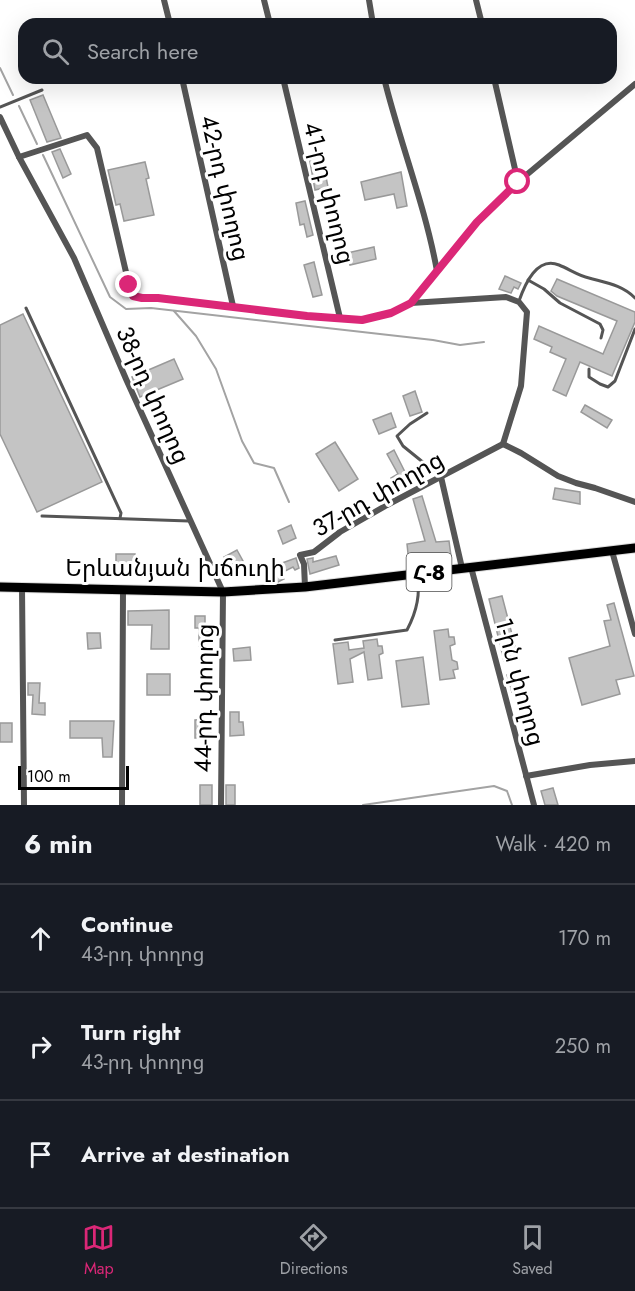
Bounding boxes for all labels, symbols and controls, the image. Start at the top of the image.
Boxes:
search box [18,18,617,84]
icon: search [39,35,72,68]
text: Search here [87,35,198,67]
street label: 42-րդ փողոց [192,111,259,264]
street label: 41-րդ փողոց [295,118,364,268]
route start [504,168,530,194]
route end [115,271,141,297]
street label: 38-րդ փողոց [108,320,199,469]
street label: 37-րդ փողոց [306,442,450,545]
street label: Երևանյան խճուղի [65,550,285,585]
road number: Հ-8 [406,553,452,591]
street label: 1-ին փողոց [487,614,554,750]
street label: 44-րդ փողոց [185,623,222,773]
scale bar [18,763,129,790]
text: 100 m [27,765,71,788]
text: 6 min [24,825,93,863]
text: Walk · 420 m [496,830,611,859]
text: Continue [81,908,173,940]
icon: ahead [24,922,57,955]
text: 170 m [558,924,611,953]
text: 43-րդ փողոց [81,940,205,969]
text: Turn right [81,1016,181,1048]
icon: right [24,1030,57,1063]
text: 250 m [555,1032,611,1061]
text: 43-րդ փողոց [81,1048,205,1077]
icon: arrive [24,1138,57,1171]
text: Arrive at destination [81,1138,290,1170]
tab: Map [82,1221,115,1280]
tab: Directions [280,1221,348,1280]
tab: Saved [512,1221,553,1280]

